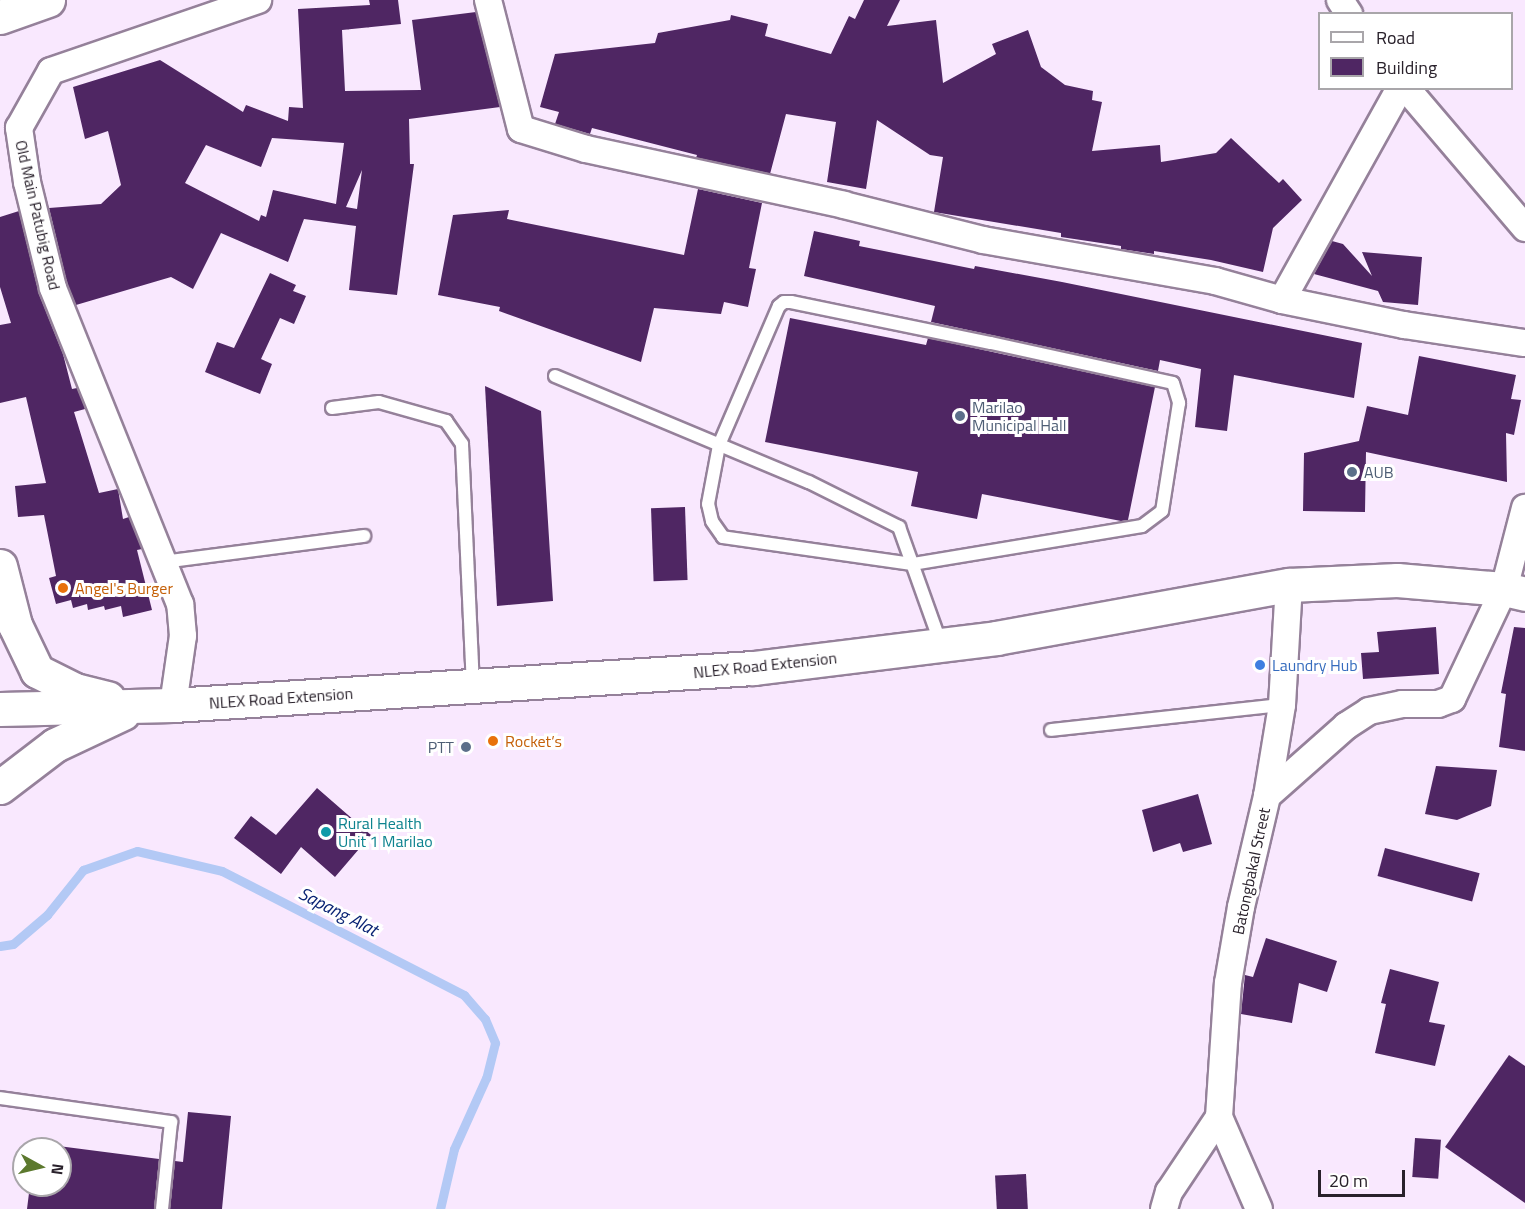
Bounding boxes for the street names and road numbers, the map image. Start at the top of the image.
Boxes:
street label: Old Main Patubig Road [11,138,65,292]
street label: NLEX Road Extension [692,648,838,682]
street label: NLEX Road Extension [208,683,354,713]
street label: Batongbakal Street [1228,806,1274,936]

